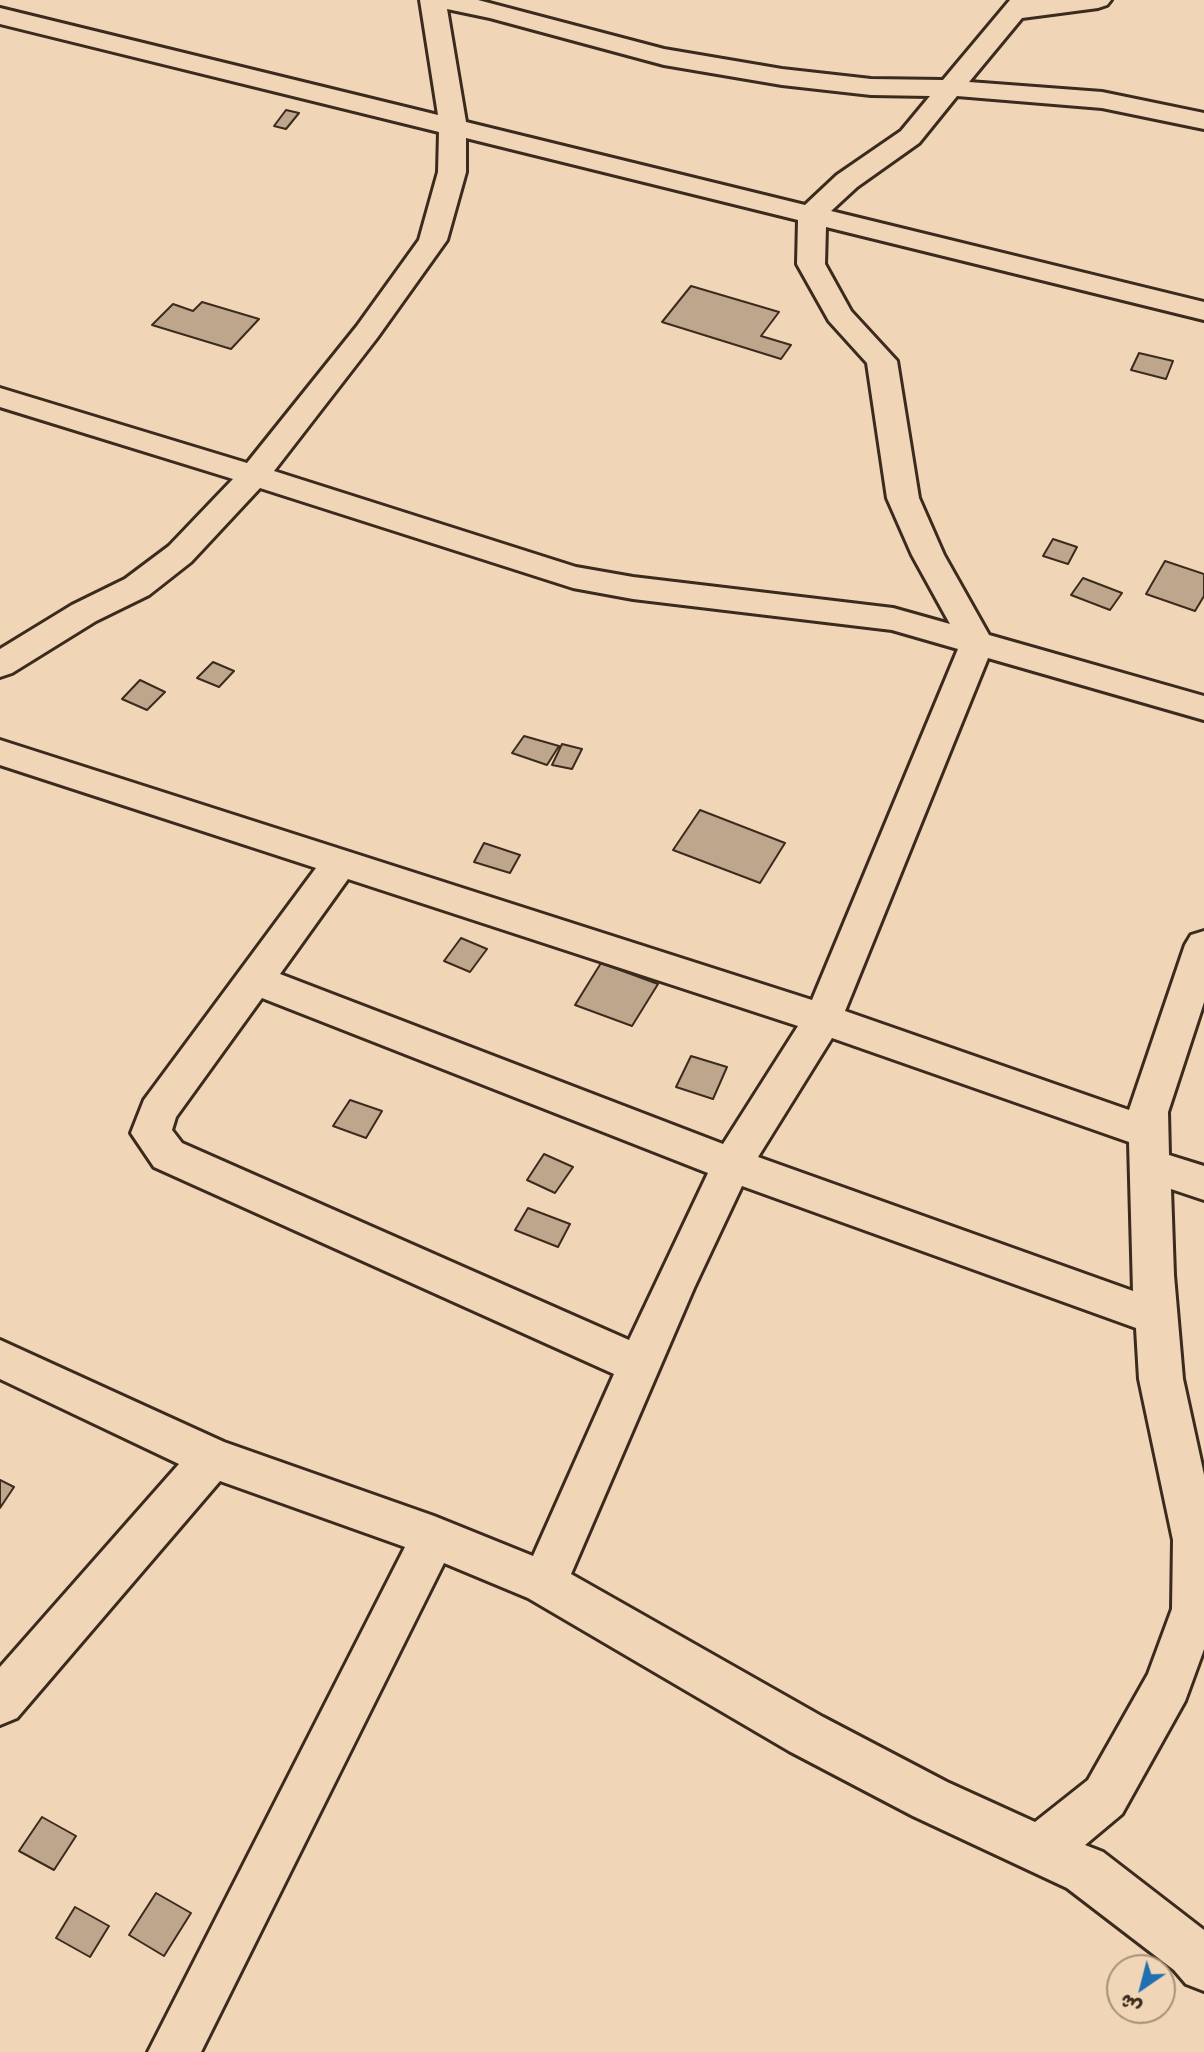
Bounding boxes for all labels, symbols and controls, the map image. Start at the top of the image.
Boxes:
north arrow [1106,1954,1176,2024]
text: ش [1114,1989,1146,2021]

